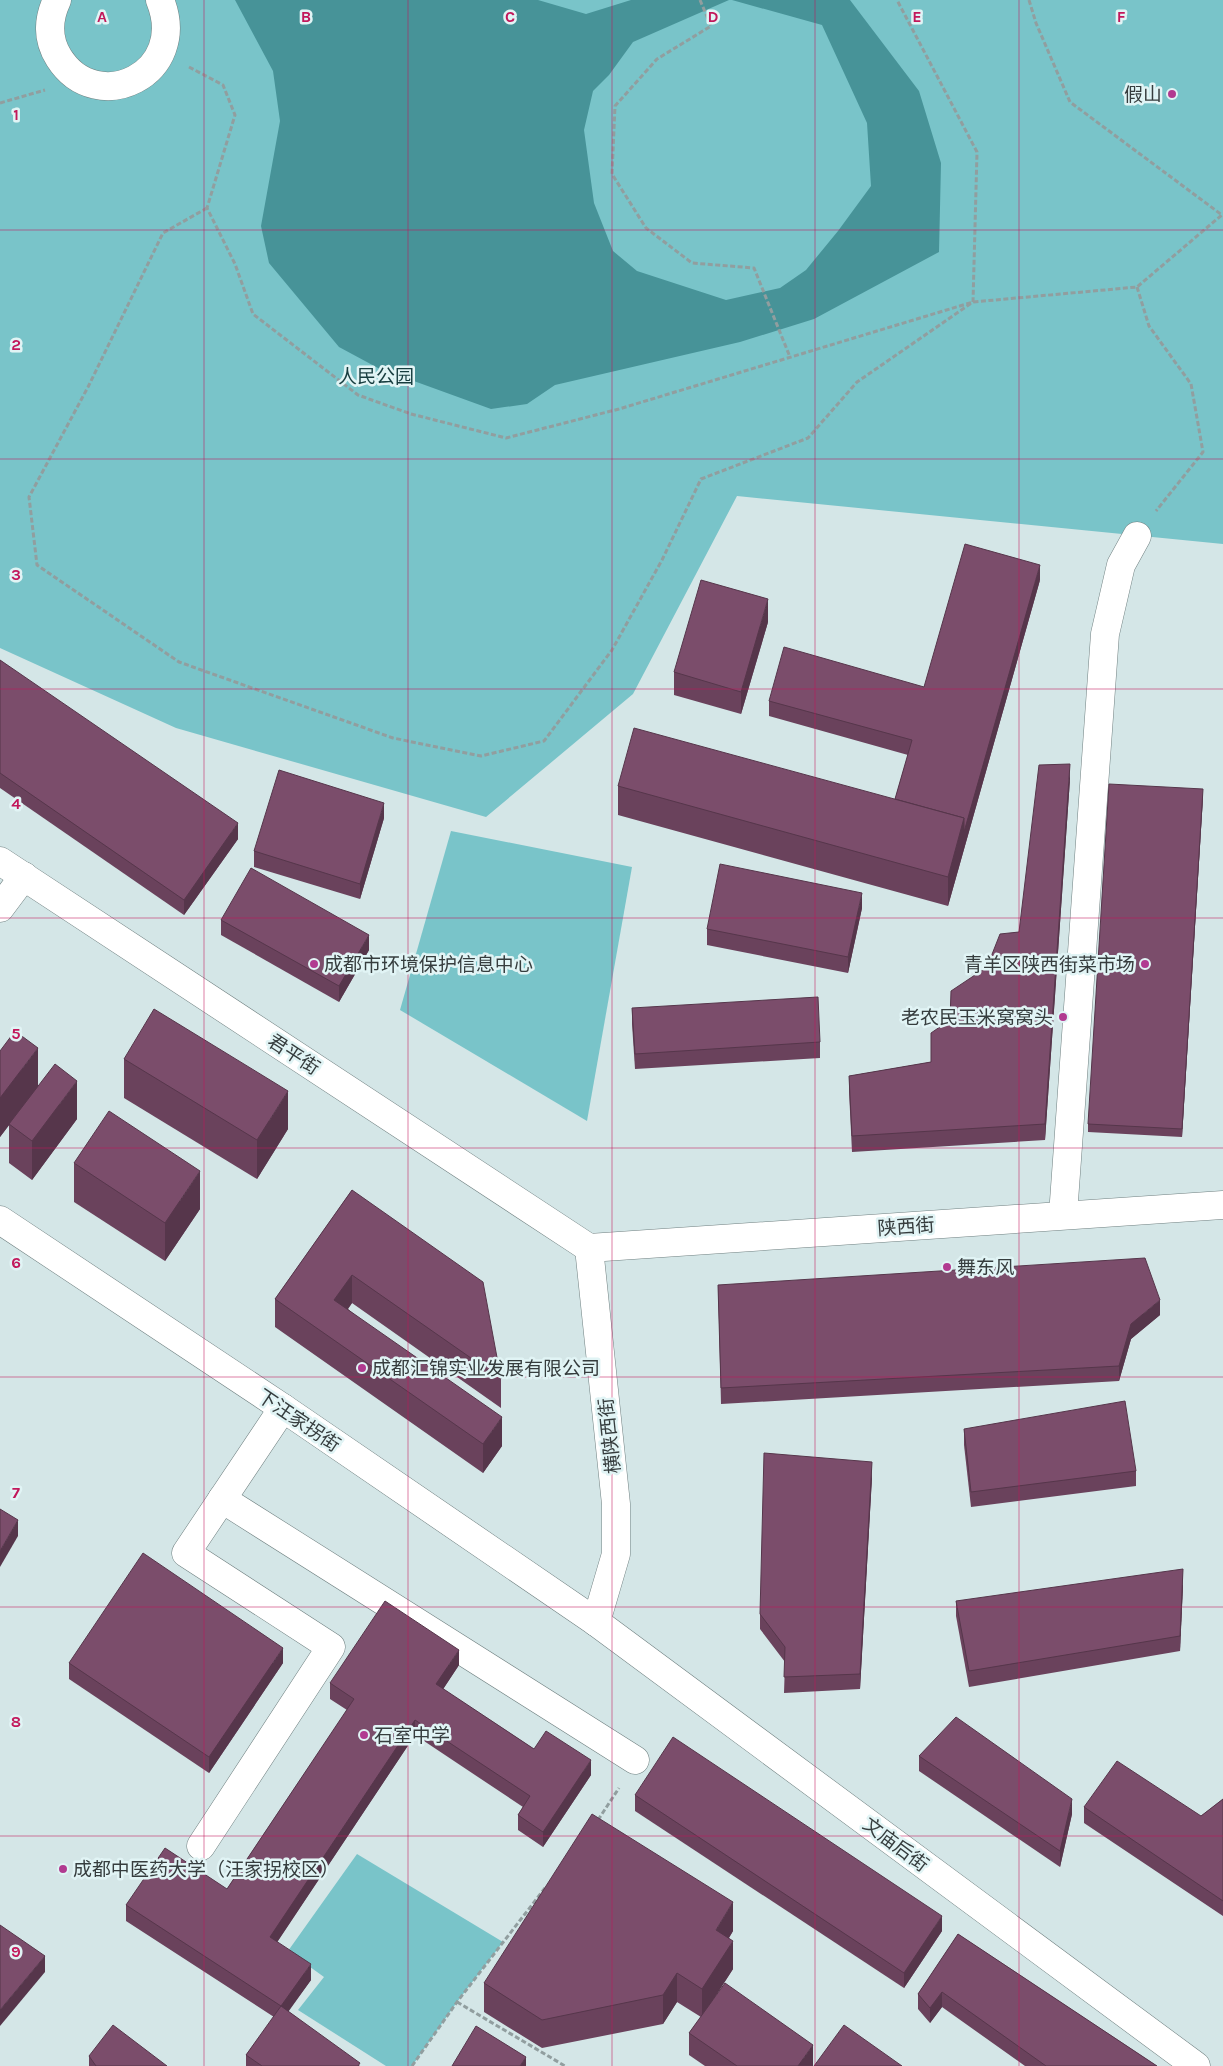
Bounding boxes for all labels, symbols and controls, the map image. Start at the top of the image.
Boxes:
text: A [97,7,107,26]
text: B [301,7,311,26]
text: C [505,7,515,26]
text: D [708,7,719,26]
text: E [912,7,922,26]
text: F [1117,7,1126,26]
place label: 假山 [1124,84,1162,106]
marker: 假山 [1166,88,1178,100]
text: 1 [13,105,19,124]
text: 2 [11,335,21,354]
park label: 人民公园 [338,366,414,388]
text: 3 [11,565,21,584]
text: 4 [11,794,21,813]
place label: 成都市环境保护信息中心 [324,954,533,976]
place label: 青羊区陕西街菜市场 [964,954,1135,976]
marker: 成都市环境保护信息中心 [308,958,320,970]
marker: 青羊区陕西街菜市场 [1139,958,1151,970]
place label: 老农民玉米窝窝头 [901,1007,1053,1029]
marker: 老农民玉米窝窝头 [1057,1011,1069,1023]
text: 5 [11,1024,21,1043]
street label: 君平街 [264,1030,323,1080]
street label: 陕西街 [877,1214,935,1240]
text: 6 [11,1253,21,1272]
place label: 舞东风 [957,1257,1014,1279]
marker: 舞东风 [941,1261,953,1273]
place label: 成都汇锦实业发展有限公司 [372,1358,600,1380]
marker: 成都汇锦实业发展有限公司 [356,1362,368,1374]
street label: 下汪家拐街 [253,1385,344,1457]
street label: 横陕西街 [595,1397,625,1475]
text: 7 [12,1483,20,1502]
text: 8 [11,1712,21,1731]
place label: 石室中学 [374,1725,450,1747]
marker: 石室中学 [358,1729,370,1741]
street label: 文庙后街 [858,1813,932,1876]
place label: 成都中医药大学（汪家拐校区） [73,1859,339,1881]
marker: 成都中医药大学（汪家拐校区） [57,1863,69,1875]
text: 9 [11,1942,21,1961]

